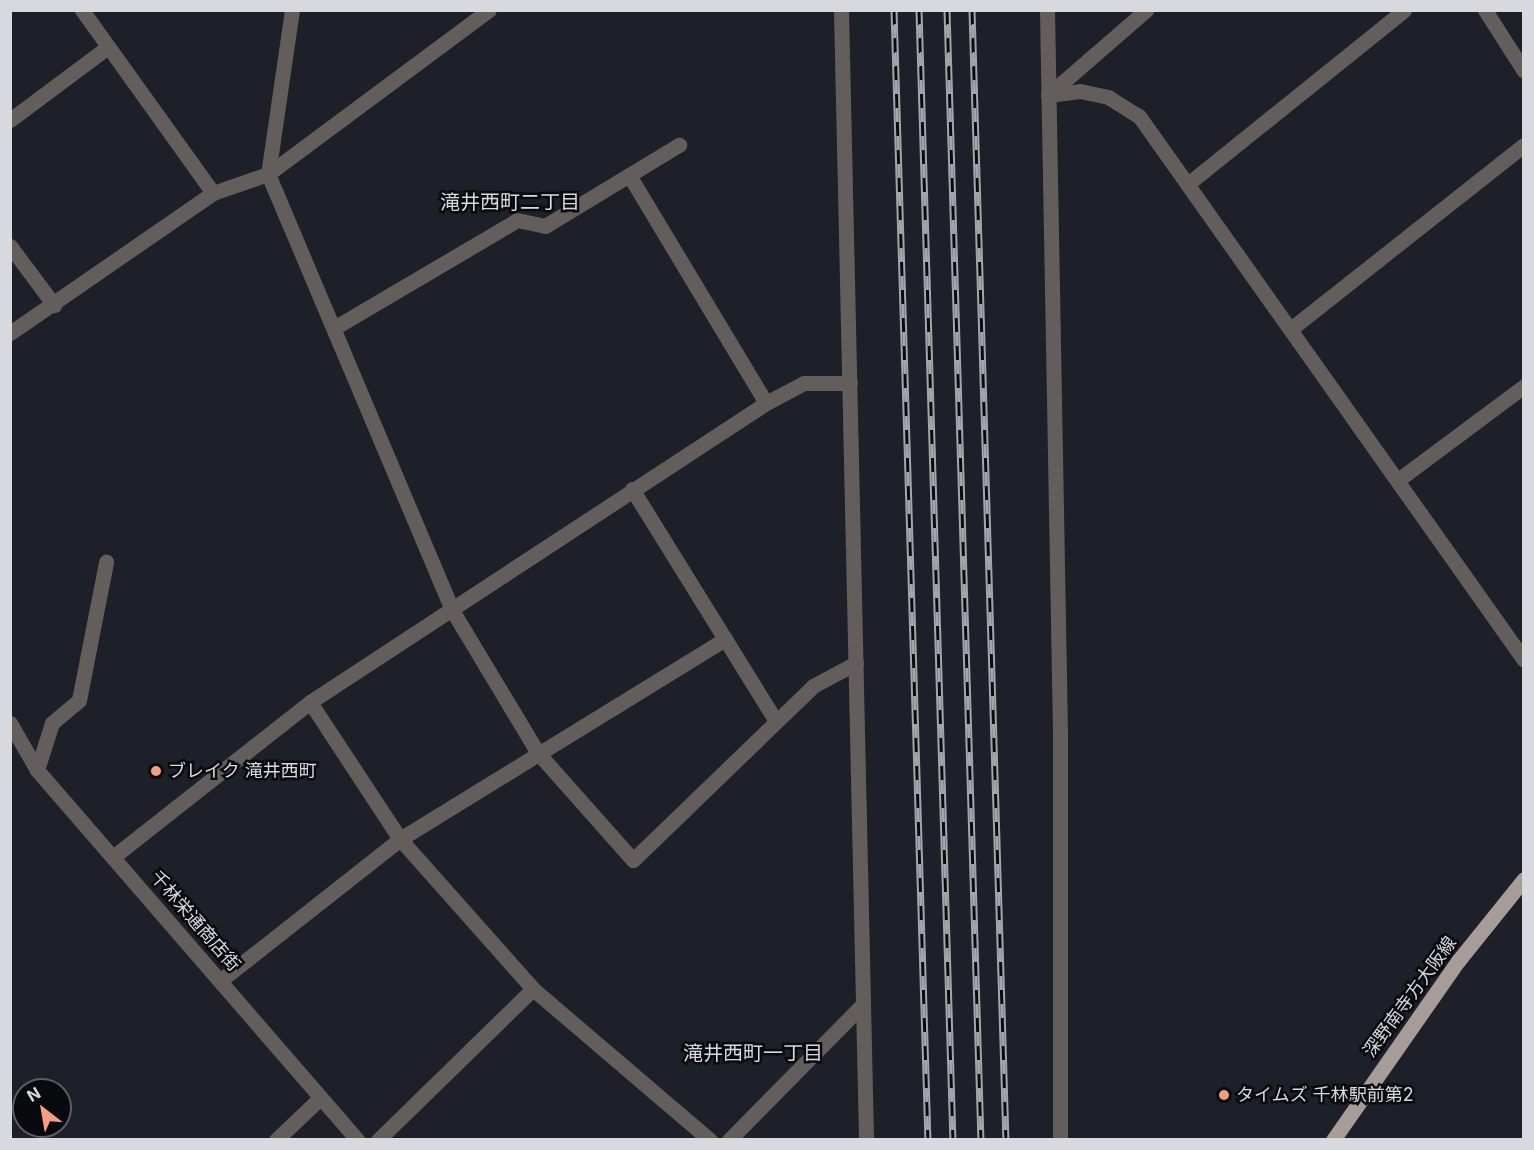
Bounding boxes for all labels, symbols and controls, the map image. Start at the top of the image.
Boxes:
district label: 滝井西町二丁目 [440,190,580,214]
place label: ブレイク 滝井西町 [168,760,317,782]
marker: ブレイク 滝井西町 [149,764,163,778]
street label: 千林栄通商店街 [146,866,244,976]
street label: 深野南寺方大阪線 [1359,932,1461,1062]
district label: 滝井西町一丁目 [683,1041,823,1065]
north arrow [12,1078,72,1138]
text: N [23,1083,44,1106]
place label: タイムズ 千林駅前第2 [1236,1084,1414,1106]
marker: タイムズ 千林駅前第2 [1217,1088,1231,1102]

